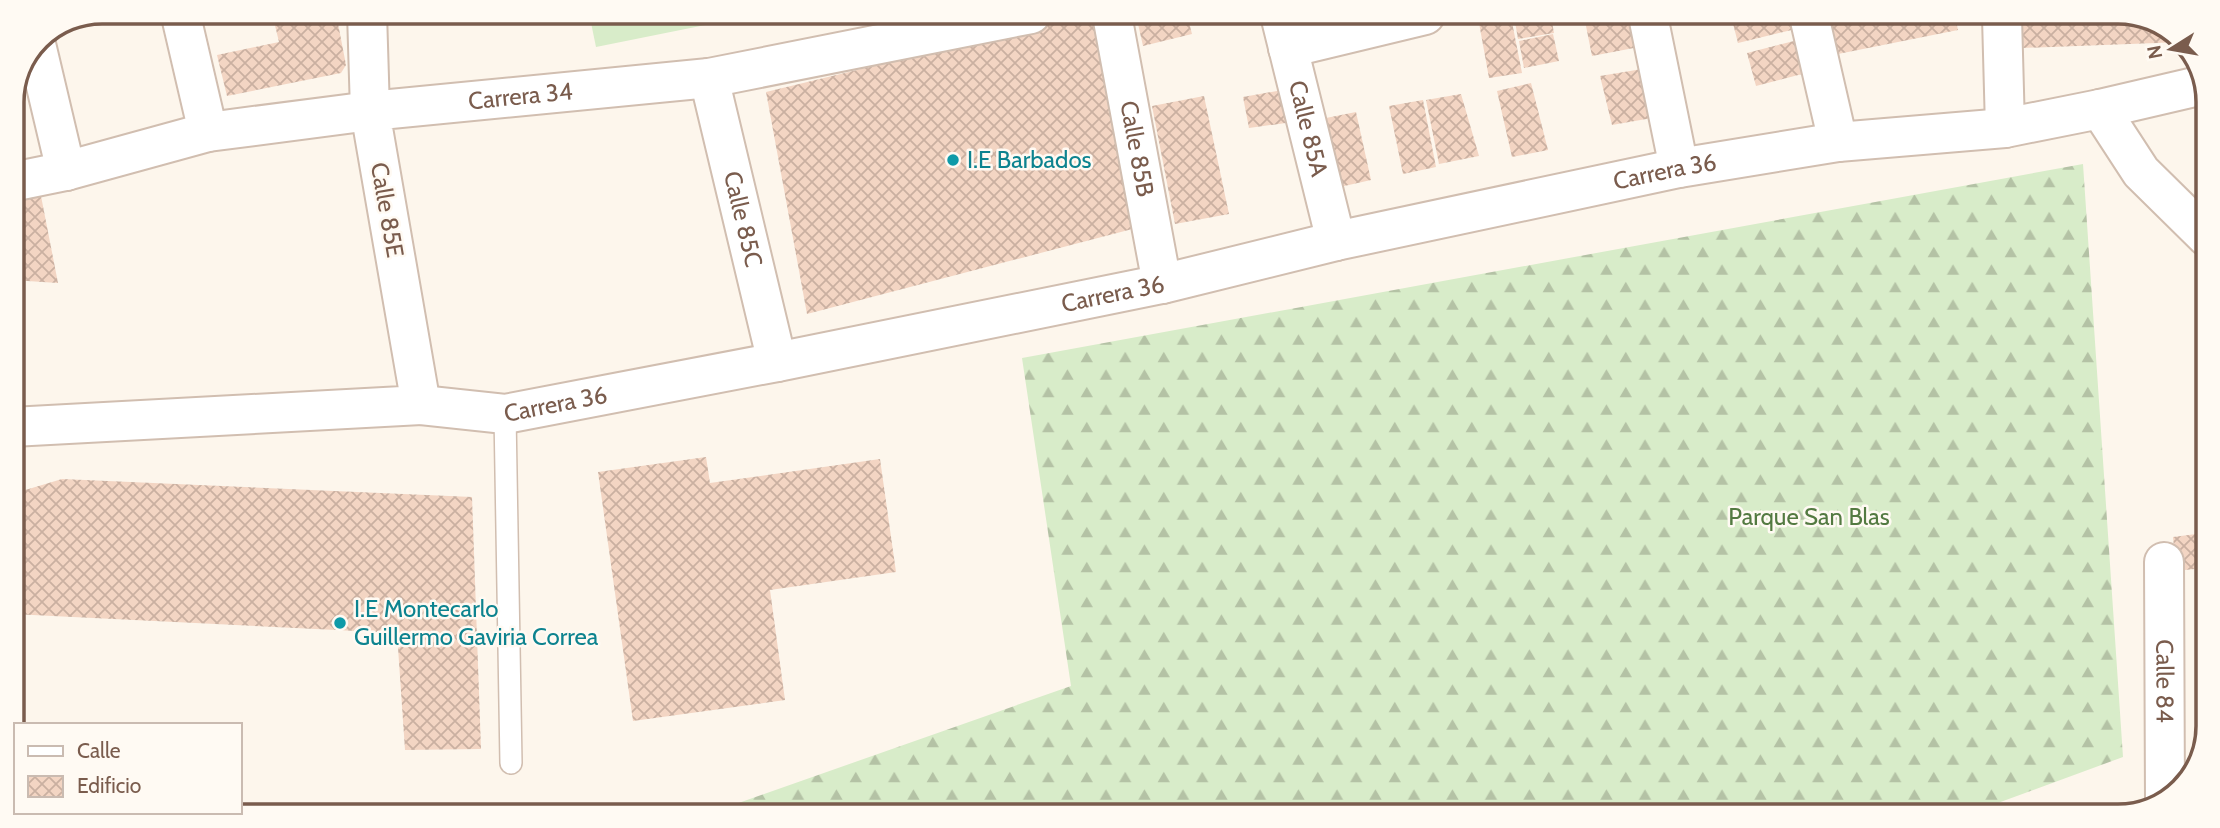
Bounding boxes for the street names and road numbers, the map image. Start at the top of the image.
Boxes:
street label: Carrera 34 [467,76,574,115]
street label: Calle 85A [1283,78,1334,179]
street label: Calle 85B [1114,98,1160,199]
street label: Carrera 36 [1611,147,1718,196]
street label: Calle 85E [365,160,410,260]
street label: Calle 85C [718,168,769,270]
street label: Carrera 36 [1059,269,1167,318]
street label: Carrera 36 [501,380,610,428]
street label: Calle 84 [2150,639,2180,723]

